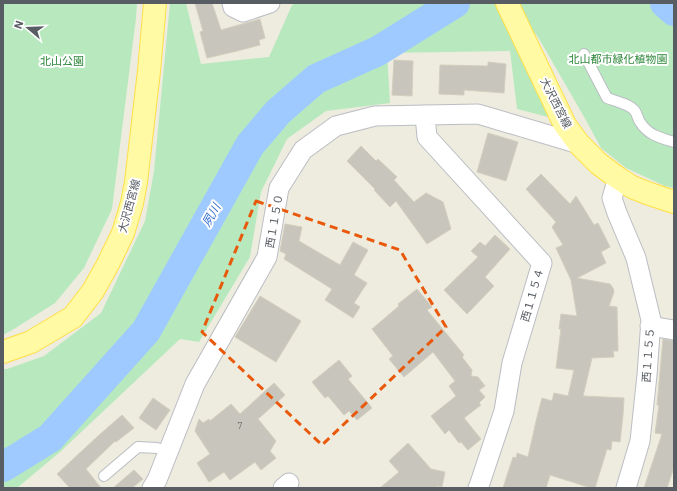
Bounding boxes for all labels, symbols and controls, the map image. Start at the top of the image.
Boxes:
north arrow [8,8,48,48]
text: N [11,19,26,31]
park label: 北山都市緑化植物園 [569,52,668,66]
park label: 北山公園 [40,54,84,68]
street label: 大沢西宮線 [537,75,575,131]
street label: 大沢西宮線 [115,178,143,234]
street label: 西１１５０ [262,193,286,249]
water label: 夙川 [199,199,224,229]
street label: 西１１５４ [518,267,546,323]
street label: 西１１５５ [639,327,657,383]
house number: 7 [237,420,243,431]

